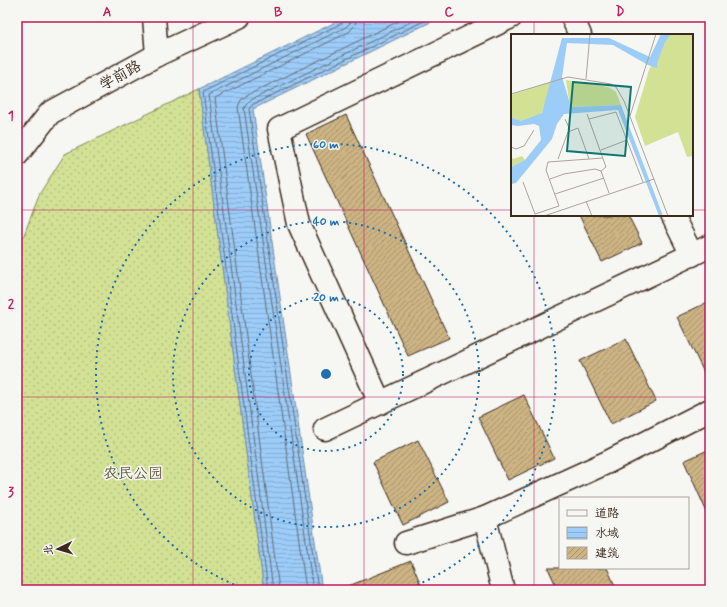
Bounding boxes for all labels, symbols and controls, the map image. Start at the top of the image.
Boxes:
text: A [103,4,111,21]
text: B [274,4,283,21]
text: C [444,4,454,21]
text: D [616,4,625,21]
inset map [511,34,693,216]
street label: 学前路 [96,56,145,96]
text: 1 [8,108,14,125]
text: 60 m [313,137,339,153]
text: 40 m [313,214,340,230]
text: 20 m [313,290,339,306]
text: 2 [8,296,15,313]
centre of rings [319,367,333,381]
park label: 农民公园 [103,464,163,484]
text: 3 [8,484,14,501]
legend [559,497,689,569]
text: 道路 [595,506,619,522]
text: 水域 [595,526,619,542]
north arrow [38,529,78,569]
text: 北 [42,544,56,556]
text: 建筑 [595,546,619,562]

